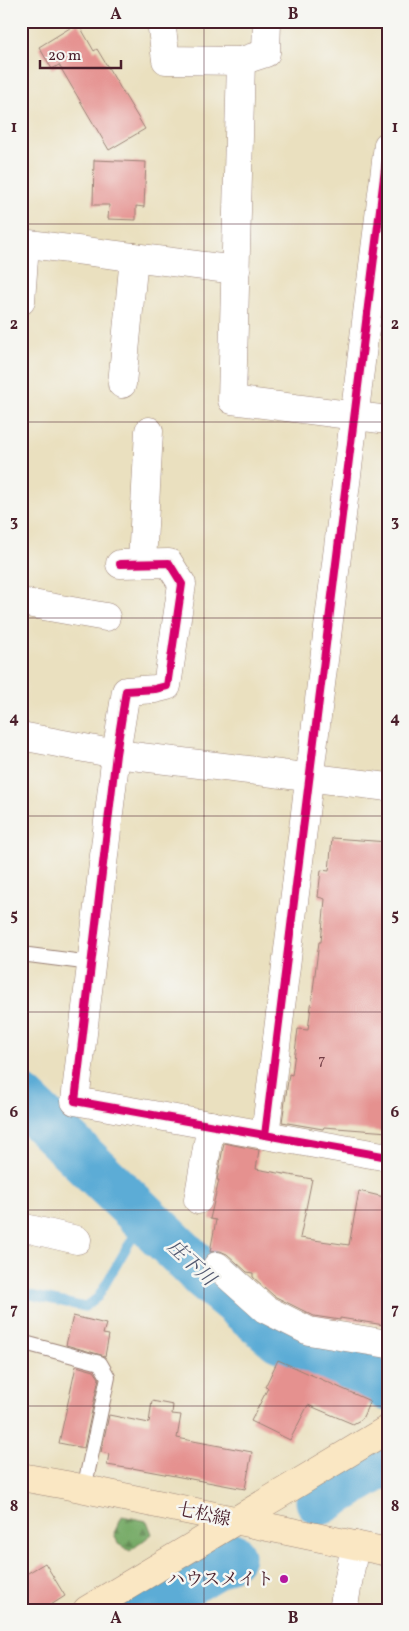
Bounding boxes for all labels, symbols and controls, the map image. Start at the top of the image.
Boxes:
text: A [110,4,122,26]
text: B [288,4,299,26]
scale bar [40,38,121,70]
text: 20 m [48,46,81,67]
text: 1 [11,117,17,139]
text: 1 [392,117,398,139]
text: 2 [10,314,18,336]
text: 2 [391,314,399,336]
text: 3 [10,511,18,533]
text: 3 [391,511,399,533]
text: 4 [9,708,19,730]
text: 4 [390,708,400,730]
text: 5 [10,905,18,927]
text: 5 [391,905,399,927]
house number: 7 [318,1050,326,1071]
text: 6 [10,1102,19,1124]
text: 6 [391,1102,400,1124]
water label: 庄下川 [161,1235,222,1294]
text: 7 [10,1299,18,1321]
text: 7 [391,1299,399,1321]
text: 8 [10,1496,18,1518]
text: 8 [391,1496,399,1518]
street label: 七松線 [175,1498,233,1533]
place label: ハウスメイト [167,1568,274,1593]
marker: ハウスメイト [278,1573,290,1585]
text: A [110,1608,122,1630]
text: B [288,1608,299,1630]

